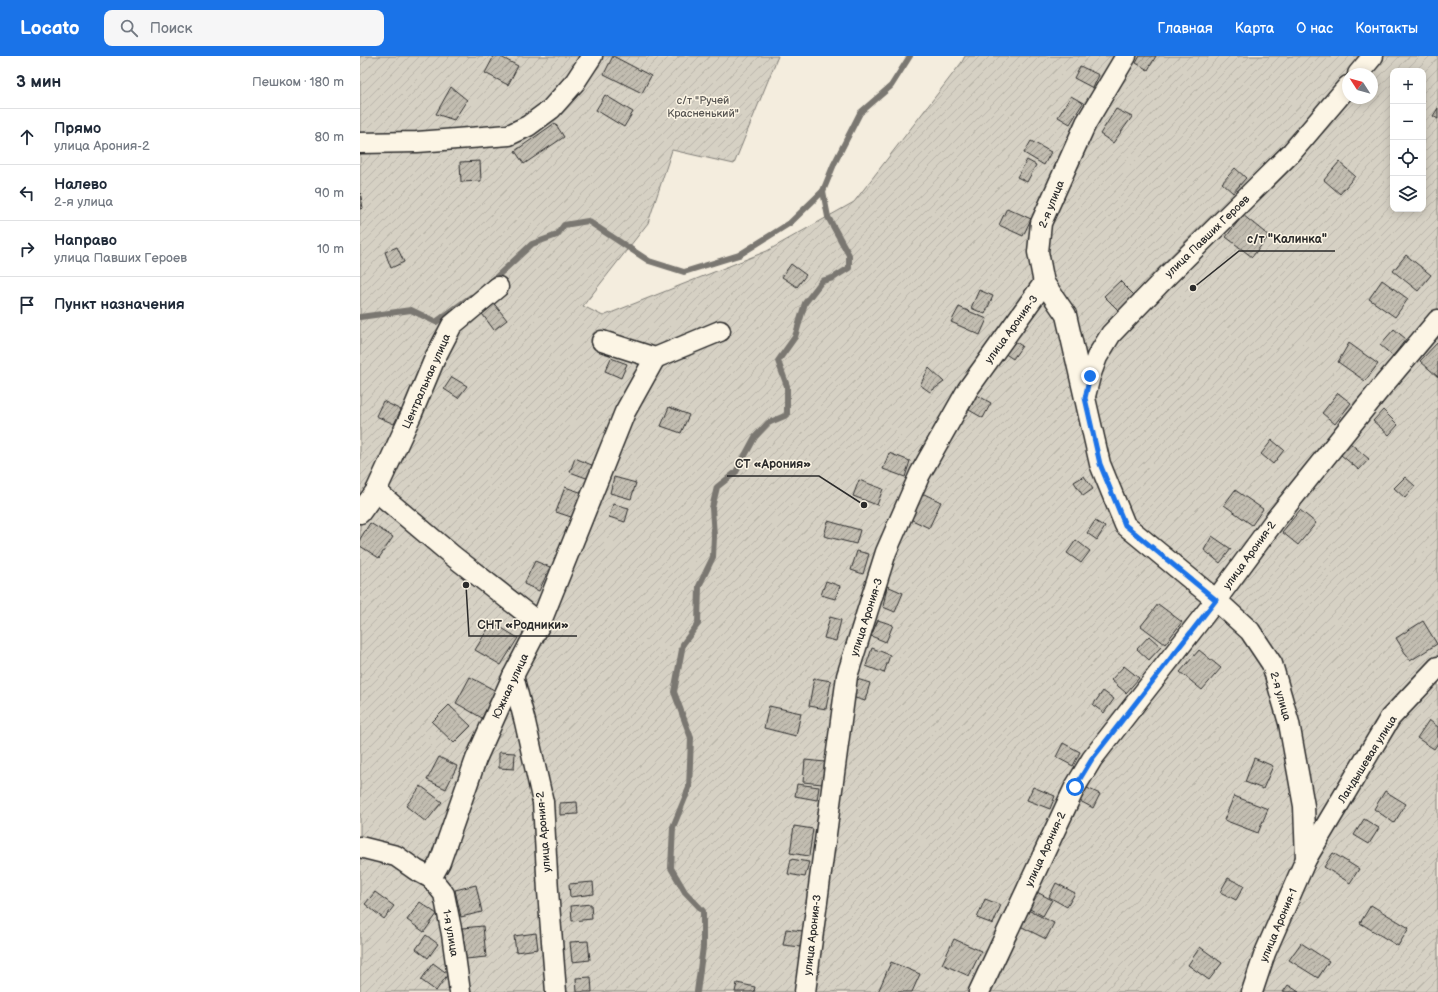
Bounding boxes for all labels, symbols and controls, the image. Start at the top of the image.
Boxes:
search box [104,10,384,46]
text: Locato [20,17,80,40]
icon: search [118,17,140,39]
text: Поиск [150,19,192,38]
text: Главная [1158,20,1213,37]
text: Карта [1235,20,1274,37]
text: О нас [1296,20,1333,37]
text: Контакты [1355,20,1418,37]
north arrow [1342,68,1378,104]
map controls [1390,68,1426,212]
button: + [1390,68,1426,104]
text: 3 мин [16,72,61,92]
text: Пешком · 180 m [252,74,344,90]
park label: с/т "Ручей Красненький" [667,94,739,120]
button: − [1390,104,1426,140]
text: Прямо [54,119,101,138]
icon: ahead [16,126,38,148]
text: 80 m [315,129,344,145]
text: улица Арония-2 [54,138,150,154]
button: locate [1390,140,1426,176]
text: Налево [54,175,107,194]
button: layers [1390,176,1426,212]
street label: 2-я улица [1036,178,1067,230]
icon: left [16,182,38,204]
text: 90 m [315,185,344,201]
street label: улица Павших Героев [1162,192,1252,280]
text: 2-я улица [54,194,113,210]
callout: с/т "Калинка" [1239,227,1335,251]
text: Направо [54,231,117,250]
text: с/т "Калинка" [1247,232,1327,247]
icon: right [16,238,38,260]
text: 10 m [317,241,344,257]
text: улица Павших Героев [54,250,187,266]
street label: улица Арония-3 [982,292,1041,366]
icon: arrive [16,294,38,316]
text: Пункт назначения [54,295,185,314]
street label: Центральная улица [400,331,453,431]
route end [1081,367,1099,385]
callout: СТ «Арония» [727,452,819,476]
text: СТ «Арония» [735,457,811,472]
street label: улица Арония-2 [1220,518,1279,592]
street label: улица Арония-3 [848,576,885,658]
callout: СНТ «Родники» [469,612,577,636]
text: СНТ «Родники» [477,618,569,633]
street label: Южная улица [490,651,531,721]
street label: 2-я улица [1267,670,1294,722]
street label: Ландышевая улица [1335,713,1400,806]
route start [1066,778,1084,796]
street label: улица Арония-2 [533,791,554,873]
street label: улица Арония-2 [1022,809,1069,889]
street label: улица Арония-1 [1257,886,1300,964]
street label: улица Арония-3 [801,894,824,976]
street label: 1-я улица [440,908,461,958]

